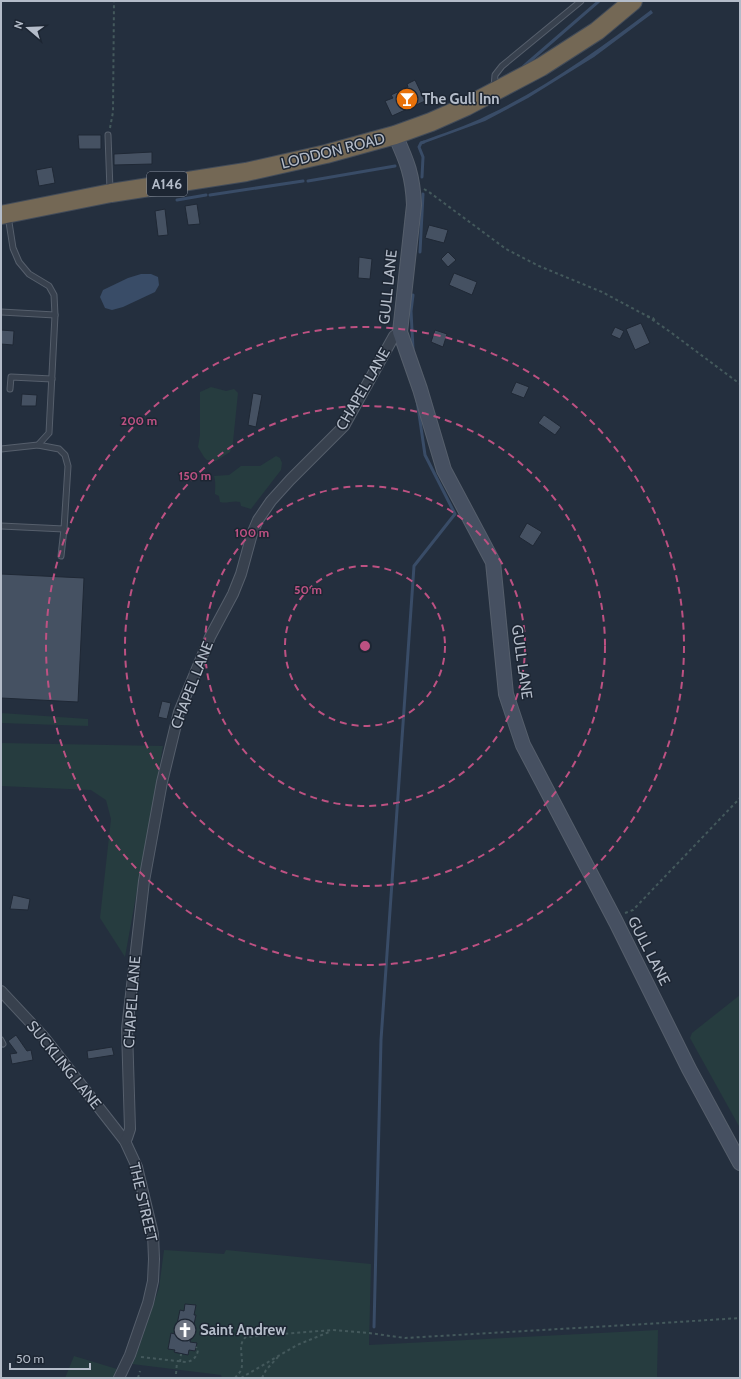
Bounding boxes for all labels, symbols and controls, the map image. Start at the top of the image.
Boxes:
north arrow [8,8,48,48]
text: N [11,19,26,31]
bar icon: The Gull Inn [394,86,420,112]
place label: The Gull Inn [422,90,500,108]
street label: LODDON ROAD [279,129,387,173]
road number: A146 [147,172,187,196]
street label: GULL LANE [375,249,401,325]
street label: CHAPEL LANE [332,344,394,434]
text: 200 m [121,413,157,428]
text: 150 m [179,468,211,483]
text: 100 m [235,525,269,540]
text: 50 m [294,582,322,597]
street label: GULL LANE [508,624,536,700]
street label: CHAPEL LANE [167,639,217,731]
centre of rings [358,639,372,653]
street label: GULL LANE [624,914,674,988]
street label: CHAPEL LANE [120,955,144,1049]
street label: SUCKLING LANE [23,1017,105,1113]
street label: THE STREET [125,1161,161,1243]
church icon: Saint Andrew [172,1317,198,1343]
place label: Saint Andrew [200,1321,286,1339]
scale bar [10,1345,90,1371]
text: 50 m [16,1351,44,1366]

